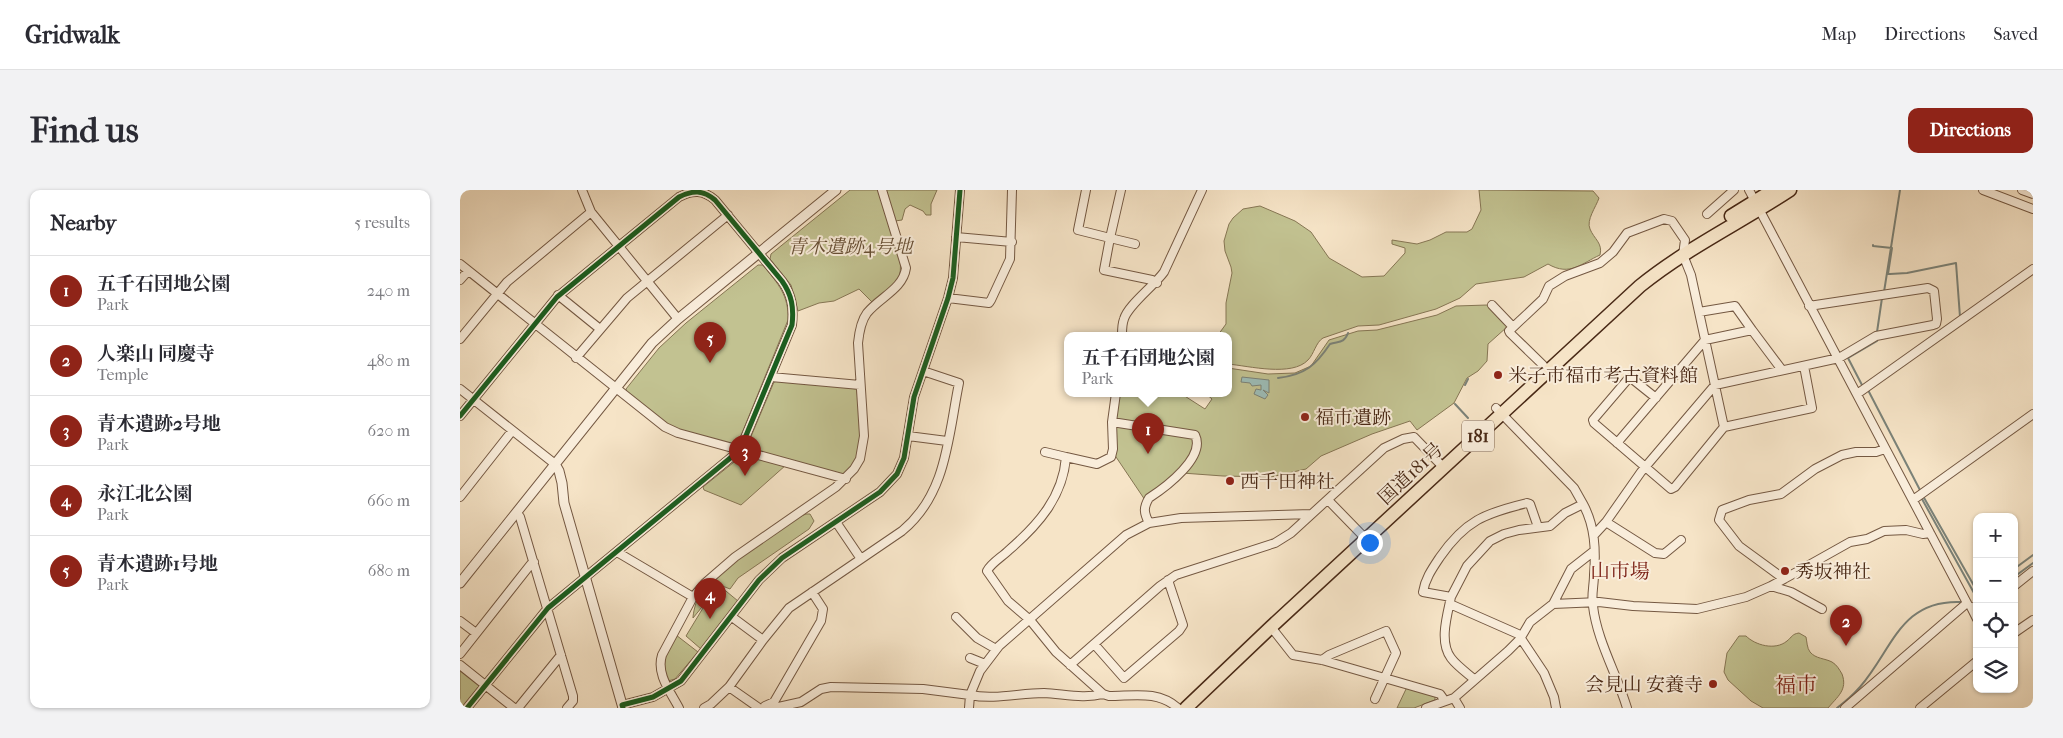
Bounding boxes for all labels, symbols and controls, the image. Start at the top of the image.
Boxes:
text: Gridwalk [25,21,120,49]
text: Map [1822,24,1856,45]
text: Directions [1884,24,1965,45]
text: Saved [1993,24,2038,45]
button: Directions [1908,108,2033,153]
text: Find us [30,110,139,151]
text: Nearby [50,211,116,235]
text: 5 results [354,213,410,232]
park label: 青木遺跡4号地 [787,236,915,258]
text: 五千石団地公園 [97,273,230,295]
text: 1 [63,281,69,300]
text: 240 m [367,281,410,300]
text: Park [97,295,129,314]
pin: 5 [694,322,726,363]
popup [1064,332,1232,397]
text: 人楽山 同慶寺 [97,343,215,365]
text: 五千石団地公園 [1081,347,1215,369]
text: 2 [62,351,70,370]
text: 480 m [367,351,410,370]
text: Temple [97,365,148,384]
place label: 米子市福市考古資料館 [1508,365,1698,387]
text: Park [1081,369,1113,388]
marker: 米子市福市考古資料館 [1492,369,1504,381]
place label: 福市遺跡 [1315,407,1391,429]
marker: 福市遺跡 [1299,411,1311,423]
text: 青木遺跡2号地 [97,413,221,435]
pin: 1 [1132,413,1164,454]
road number: 181 [1462,420,1494,452]
text: 3 [63,421,69,440]
text: 620 m [368,421,410,440]
text: Park [97,435,129,454]
pin: 3 [729,435,761,476]
street label: 国道181号 [1374,438,1447,509]
place label: 西千田神社 [1240,471,1335,493]
marker: 西千田神社 [1224,475,1236,487]
text: 永江北公園 [97,483,192,505]
text: 4 [61,491,71,510]
text: 660 m [367,491,410,510]
text: Park [97,505,129,524]
map controls [1973,513,2018,693]
button: + [1973,513,2018,558]
your location [1357,530,1383,556]
text: 青木遺跡1号地 [97,553,218,575]
button: − [1973,558,2018,603]
district label: 山市場 [1590,560,1650,583]
text: 5 [63,561,69,580]
text: 680 m [368,561,410,580]
place label: 秀坂神社 [1795,561,1871,583]
marker: 秀坂神社 [1779,565,1791,577]
text: Park [97,575,129,594]
pin: 4 [694,578,726,619]
button: locate [1973,603,2018,648]
pin: 2 [1830,605,1862,646]
button: layers [1973,648,2018,693]
district label: 福市 [1775,673,1817,697]
place label: 会見山 安養寺 [1585,674,1703,696]
marker: 会見山 安養寺 [1707,678,1719,690]

